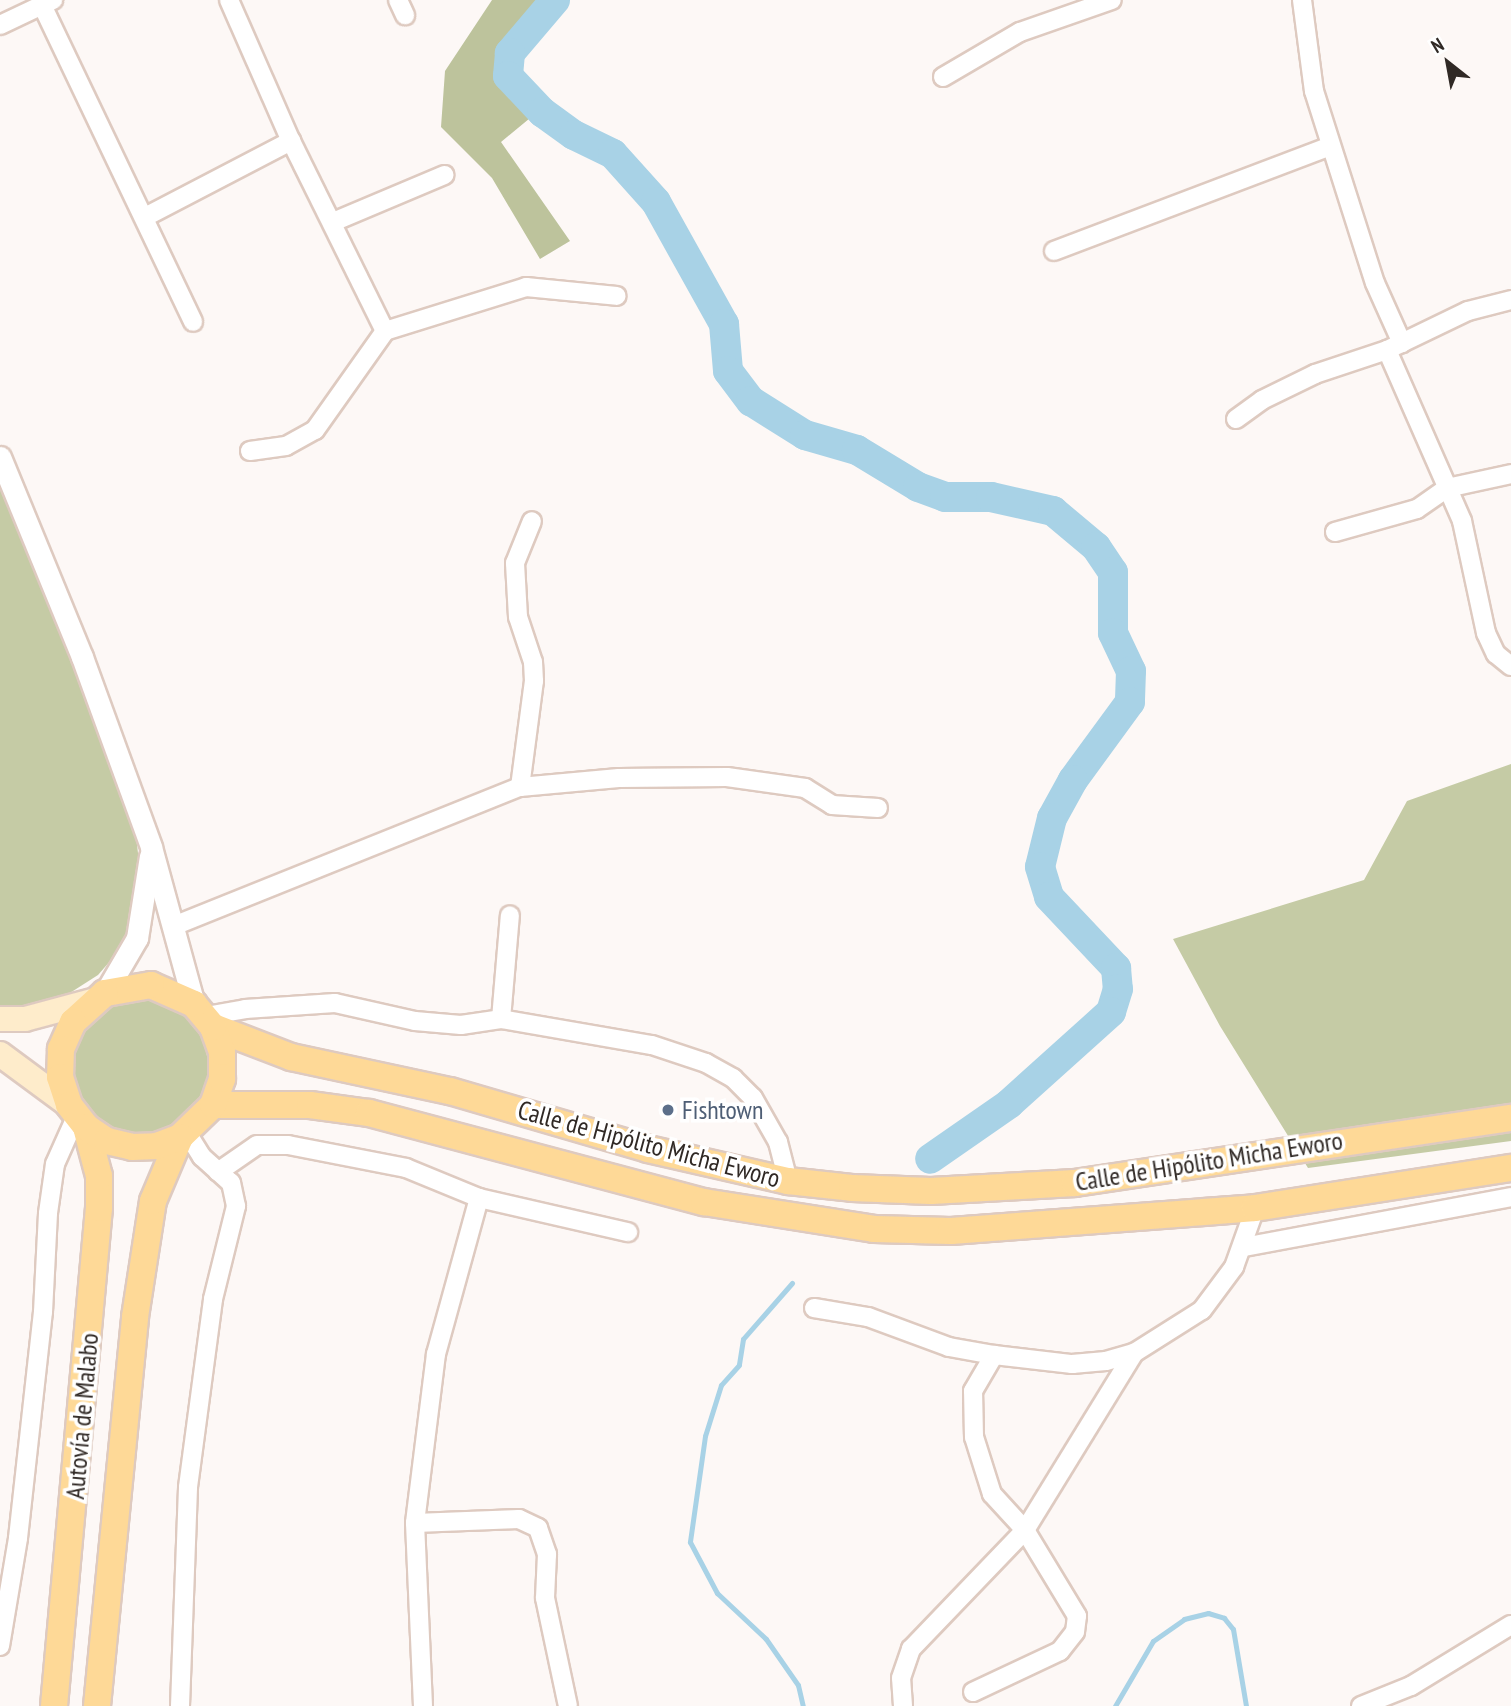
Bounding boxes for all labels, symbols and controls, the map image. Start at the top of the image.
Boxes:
north arrow [1413,28,1483,98]
text: N [1427,32,1448,58]
street label: Calle de Hipólito Micha Eworo [515,1094,783,1194]
place label: Fishtown [682,1094,763,1126]
marker: Fishtown [660,1102,676,1118]
street label: Calle de Hipólito Micha Eworo [1073,1124,1345,1198]
street label: Autovía de Malabo [59,1332,105,1500]

